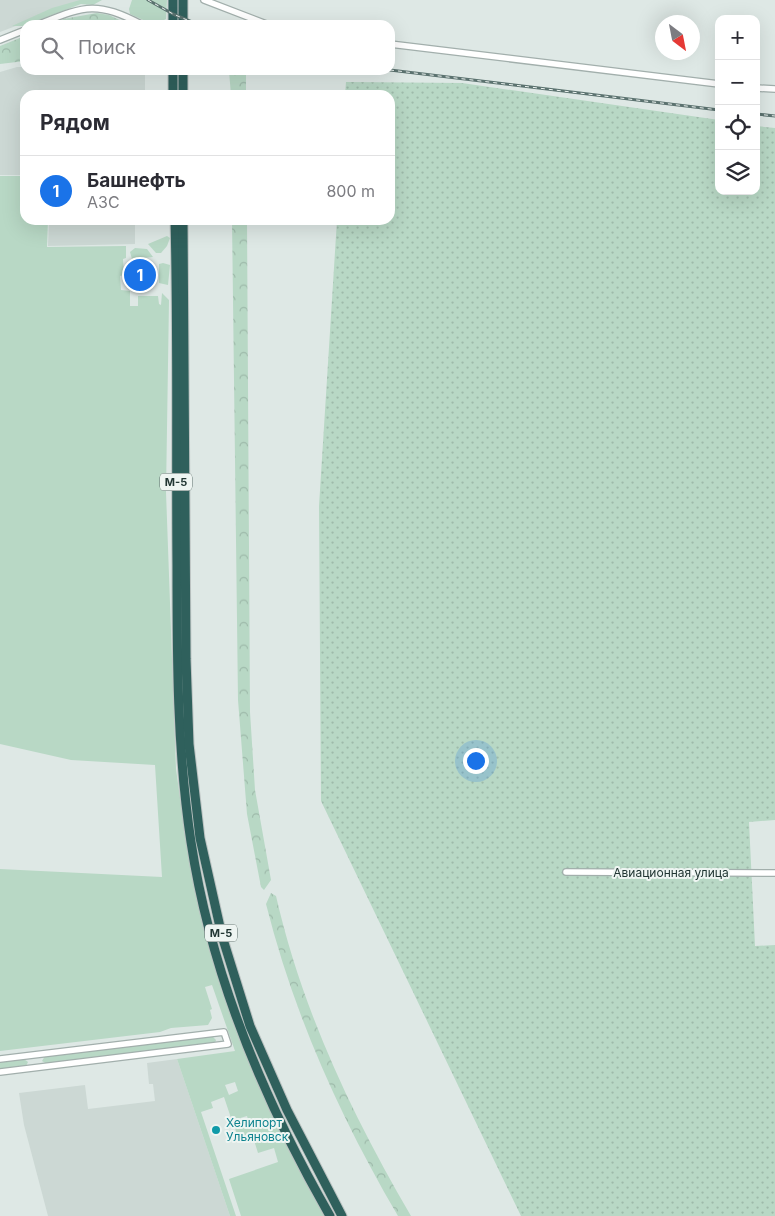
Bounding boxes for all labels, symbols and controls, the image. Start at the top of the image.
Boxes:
north arrow [655,15,700,60]
map controls [715,15,760,195]
button: + [715,15,760,60]
search box [20,20,395,75]
icon: search [38,34,66,62]
text: Поиск [78,36,136,59]
button: − [715,60,760,105]
button: locate [715,105,760,150]
text: Рядом [40,110,110,135]
button: layers [715,150,760,195]
text: Башнефть [87,169,186,192]
text: 1 [53,181,59,201]
text: 800 m [326,181,375,201]
text: АЗС [87,192,120,212]
pin: 1 [124,256,156,294]
road number: М-5 [160,474,192,491]
your location [463,748,489,774]
street label: Авиационная улица [613,865,729,880]
road number: М-5 [205,924,237,941]
place label: Хелипорт Ульяновск [226,1115,289,1144]
marker: Хелипорт Ульяновск [210,1124,222,1136]

